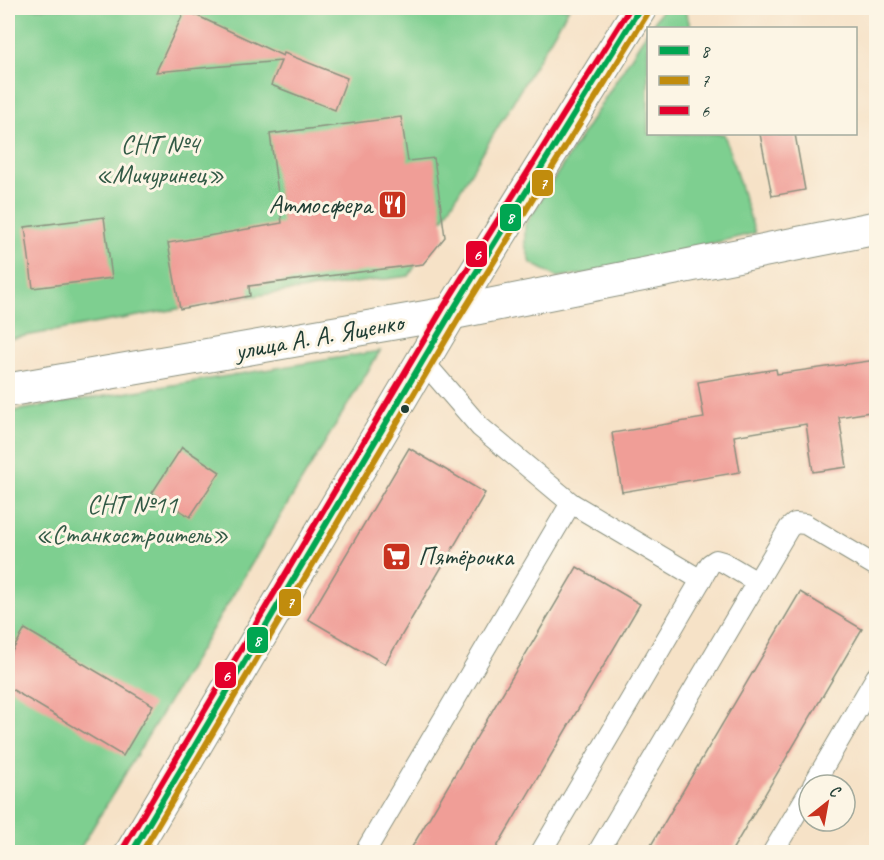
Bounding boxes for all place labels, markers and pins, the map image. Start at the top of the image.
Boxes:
place label: Атмосфера [269,188,374,221]
restaurant icon: Атмосфера [377,188,409,220]
unlabelled marker [399,403,411,415]
supermarket icon: Пятёрочка [381,540,413,572]
place label: Пятёрочка [418,540,515,573]

